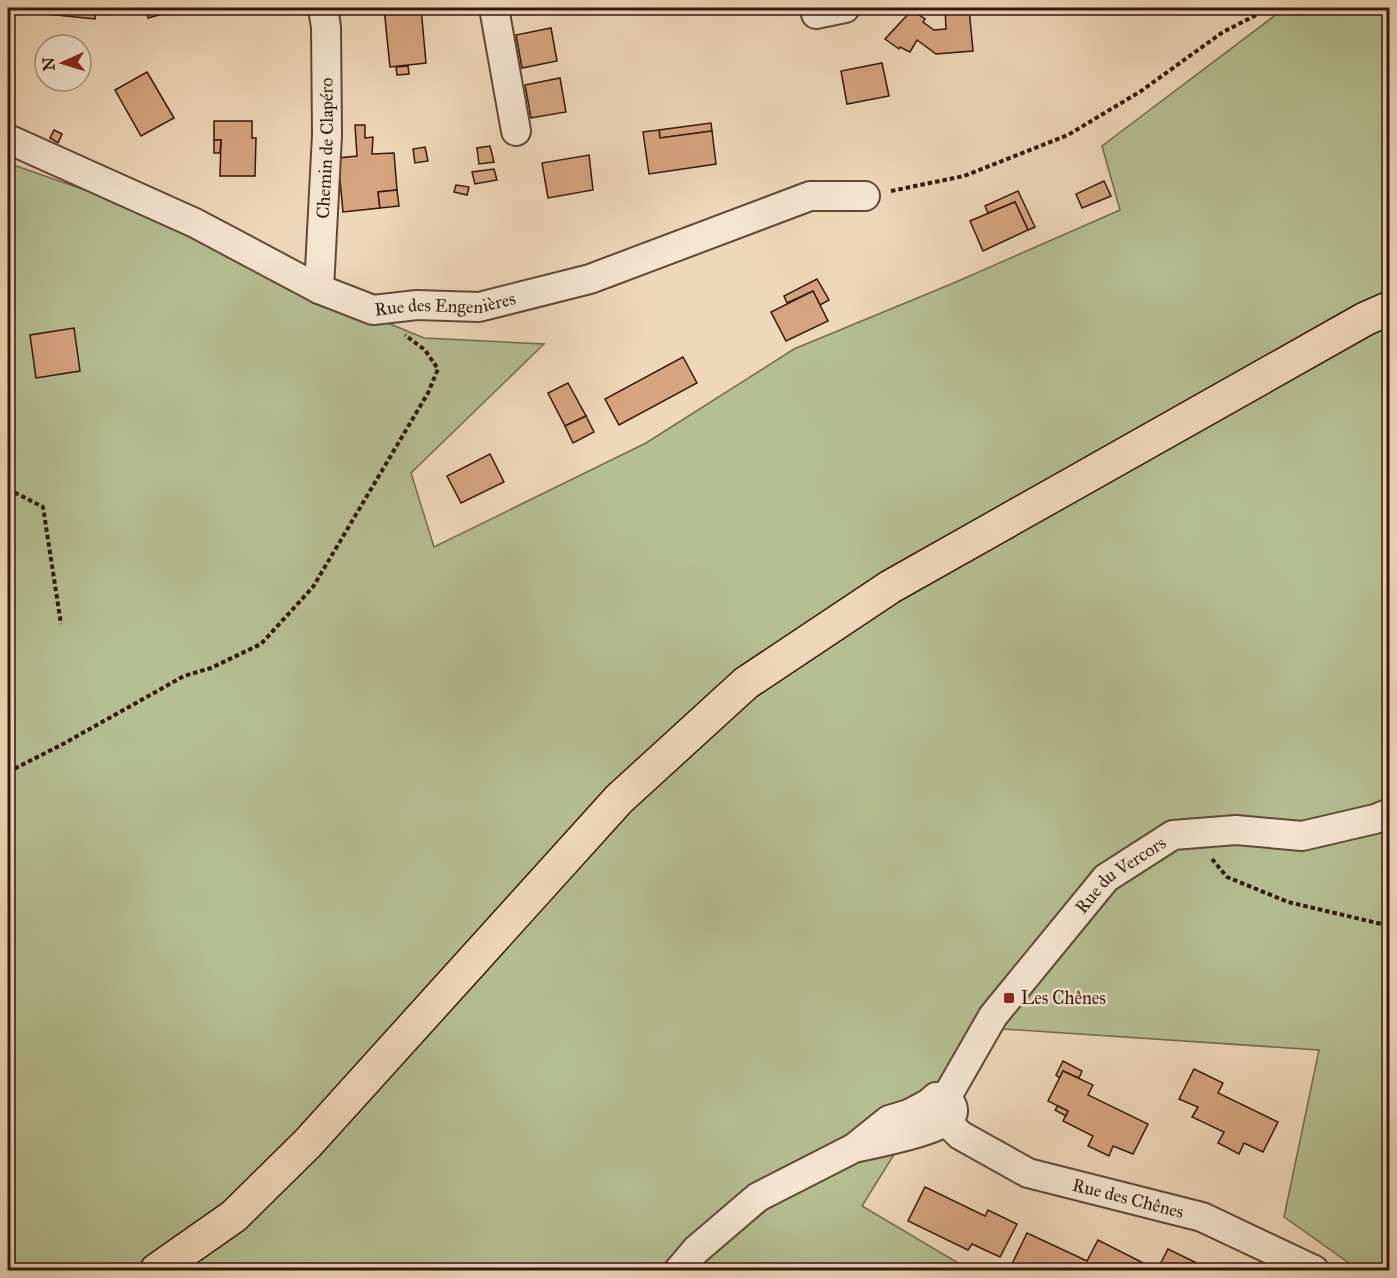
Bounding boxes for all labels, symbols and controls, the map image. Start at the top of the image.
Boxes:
north arrow [33,33,93,93]
text: N [39,56,58,71]
street label: Chemin de Clapéro [312,78,338,219]
street label: Rue des Engenières [373,287,518,321]
street label: Rue du Vercors [1070,832,1170,918]
place label: Les Chênes [1021,987,1106,1009]
marker: Les Chênes [1002,991,1016,1005]
street label: Rue des Chênes [1070,1174,1186,1223]

